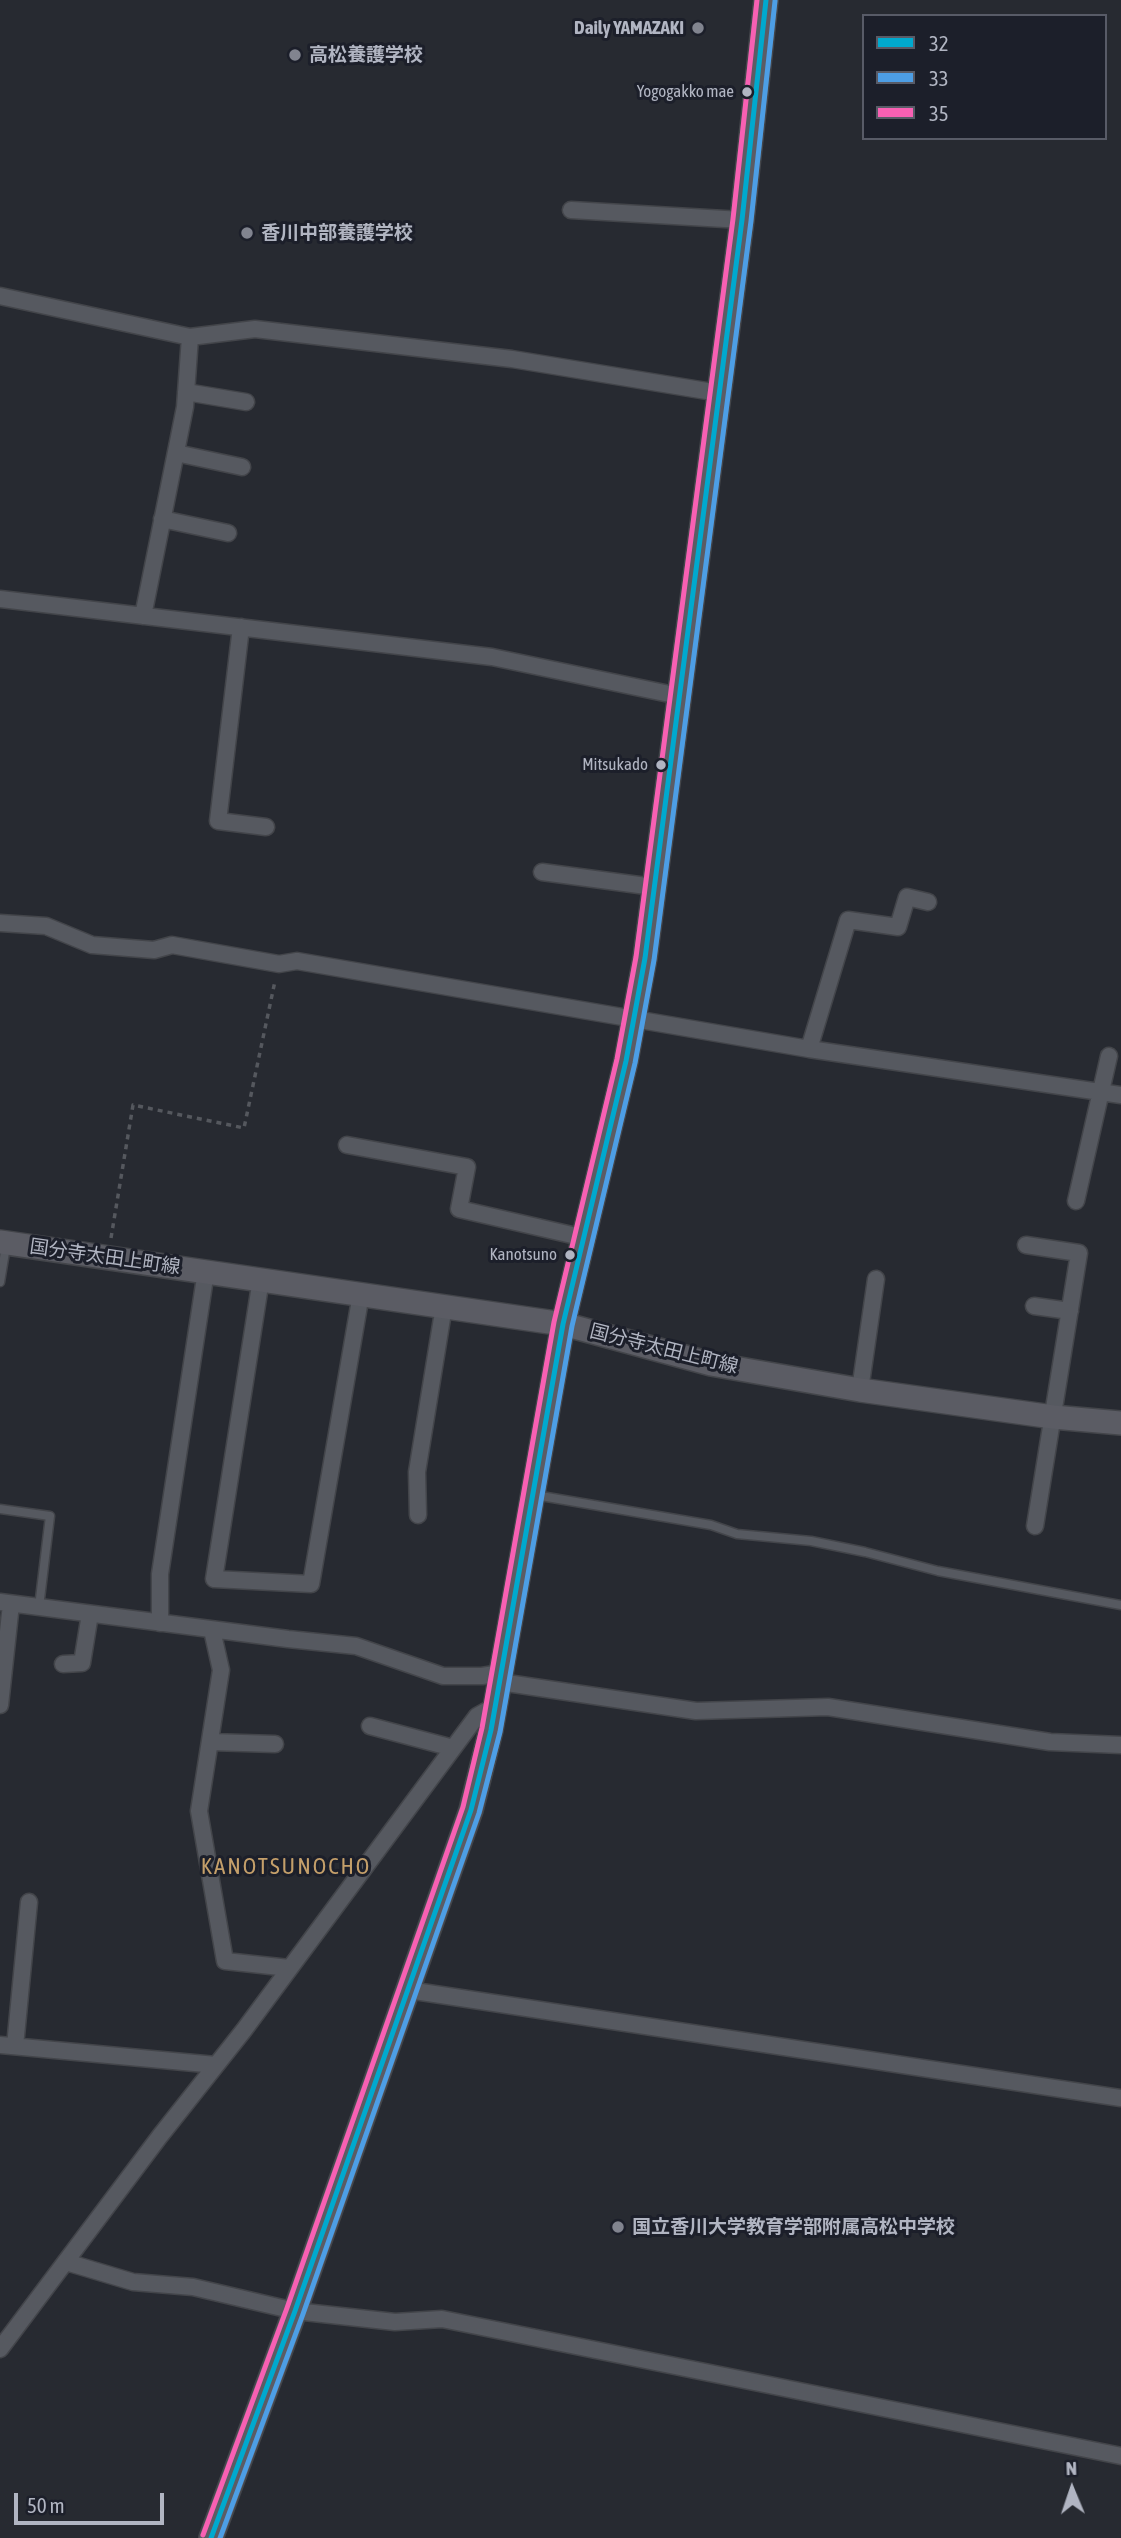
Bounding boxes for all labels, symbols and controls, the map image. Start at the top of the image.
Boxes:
legend [862,14,1107,140]
place label: Daily YAMAZAKI [574,17,684,39]
marker: Daily YAMAZAKI [690,20,706,36]
text: 32 [929,31,949,55]
place label: 高松養護学校 [309,44,423,66]
marker: 高松養護学校 [287,47,303,63]
text: 33 [929,66,949,90]
place label: Yogogakko mae [637,82,734,102]
marker: Yogogakko mae [740,85,754,99]
text: 35 [929,101,949,125]
place label: 香川中部養護学校 [261,222,413,244]
marker: 香川中部養護学校 [239,225,255,241]
place label: Mitsukado [582,755,648,775]
marker: Mitsukado [654,758,668,772]
street label: 国分寺太田上町線 [28,1235,182,1279]
place label: Kanotsuno [490,1245,557,1265]
marker: Kanotsuno [563,1248,577,1262]
street label: 国分寺太田上町線 [587,1320,741,1378]
district label: KANOTSUNOCHO [202,1853,370,1881]
place label: 国立香川大学教育学部附属高松中学校 [632,2216,955,2238]
marker: 国立香川大学教育学部附属高松中学校 [610,2219,626,2235]
north arrow [1037,2454,1107,2524]
text: N [1065,2457,1077,2479]
scale bar [18,2478,168,2522]
text: 50 m [27,2493,65,2517]

